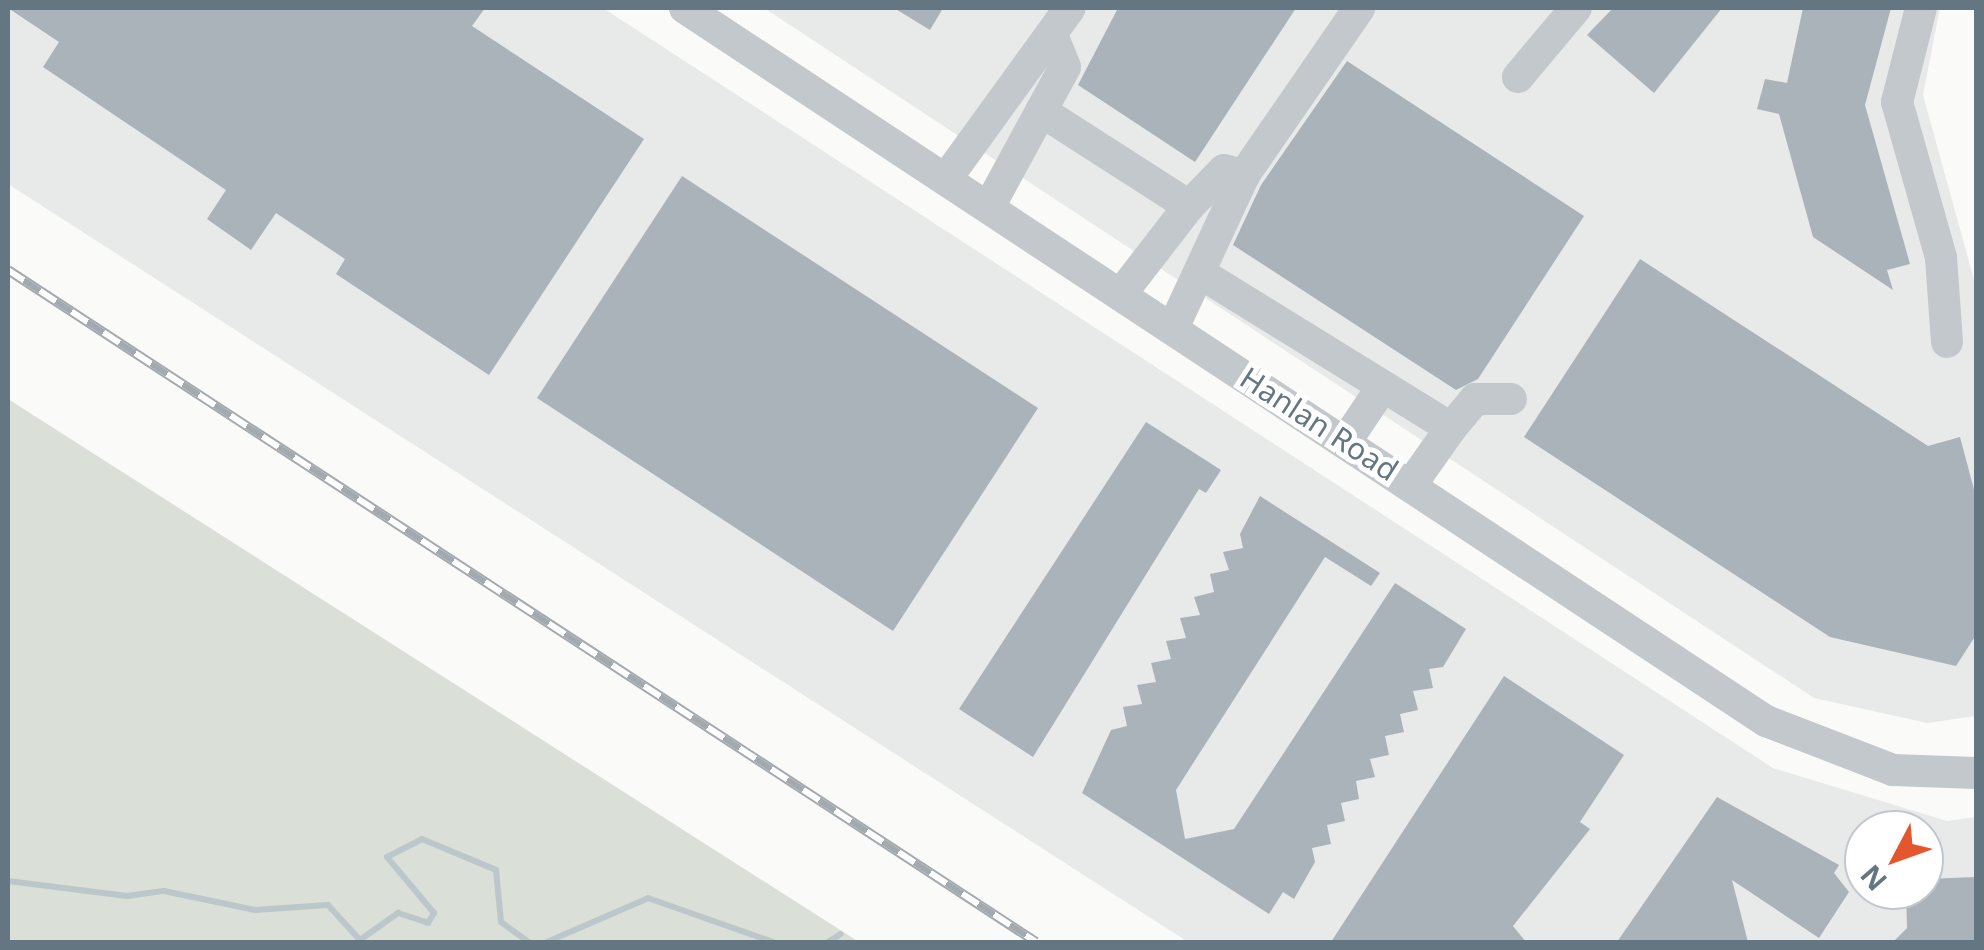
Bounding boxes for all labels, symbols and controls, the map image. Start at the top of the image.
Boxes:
street label: Hanlan Road [1233,360,1405,488]
north arrow [1844,810,1944,910]
text: N [1851,857,1895,899]

